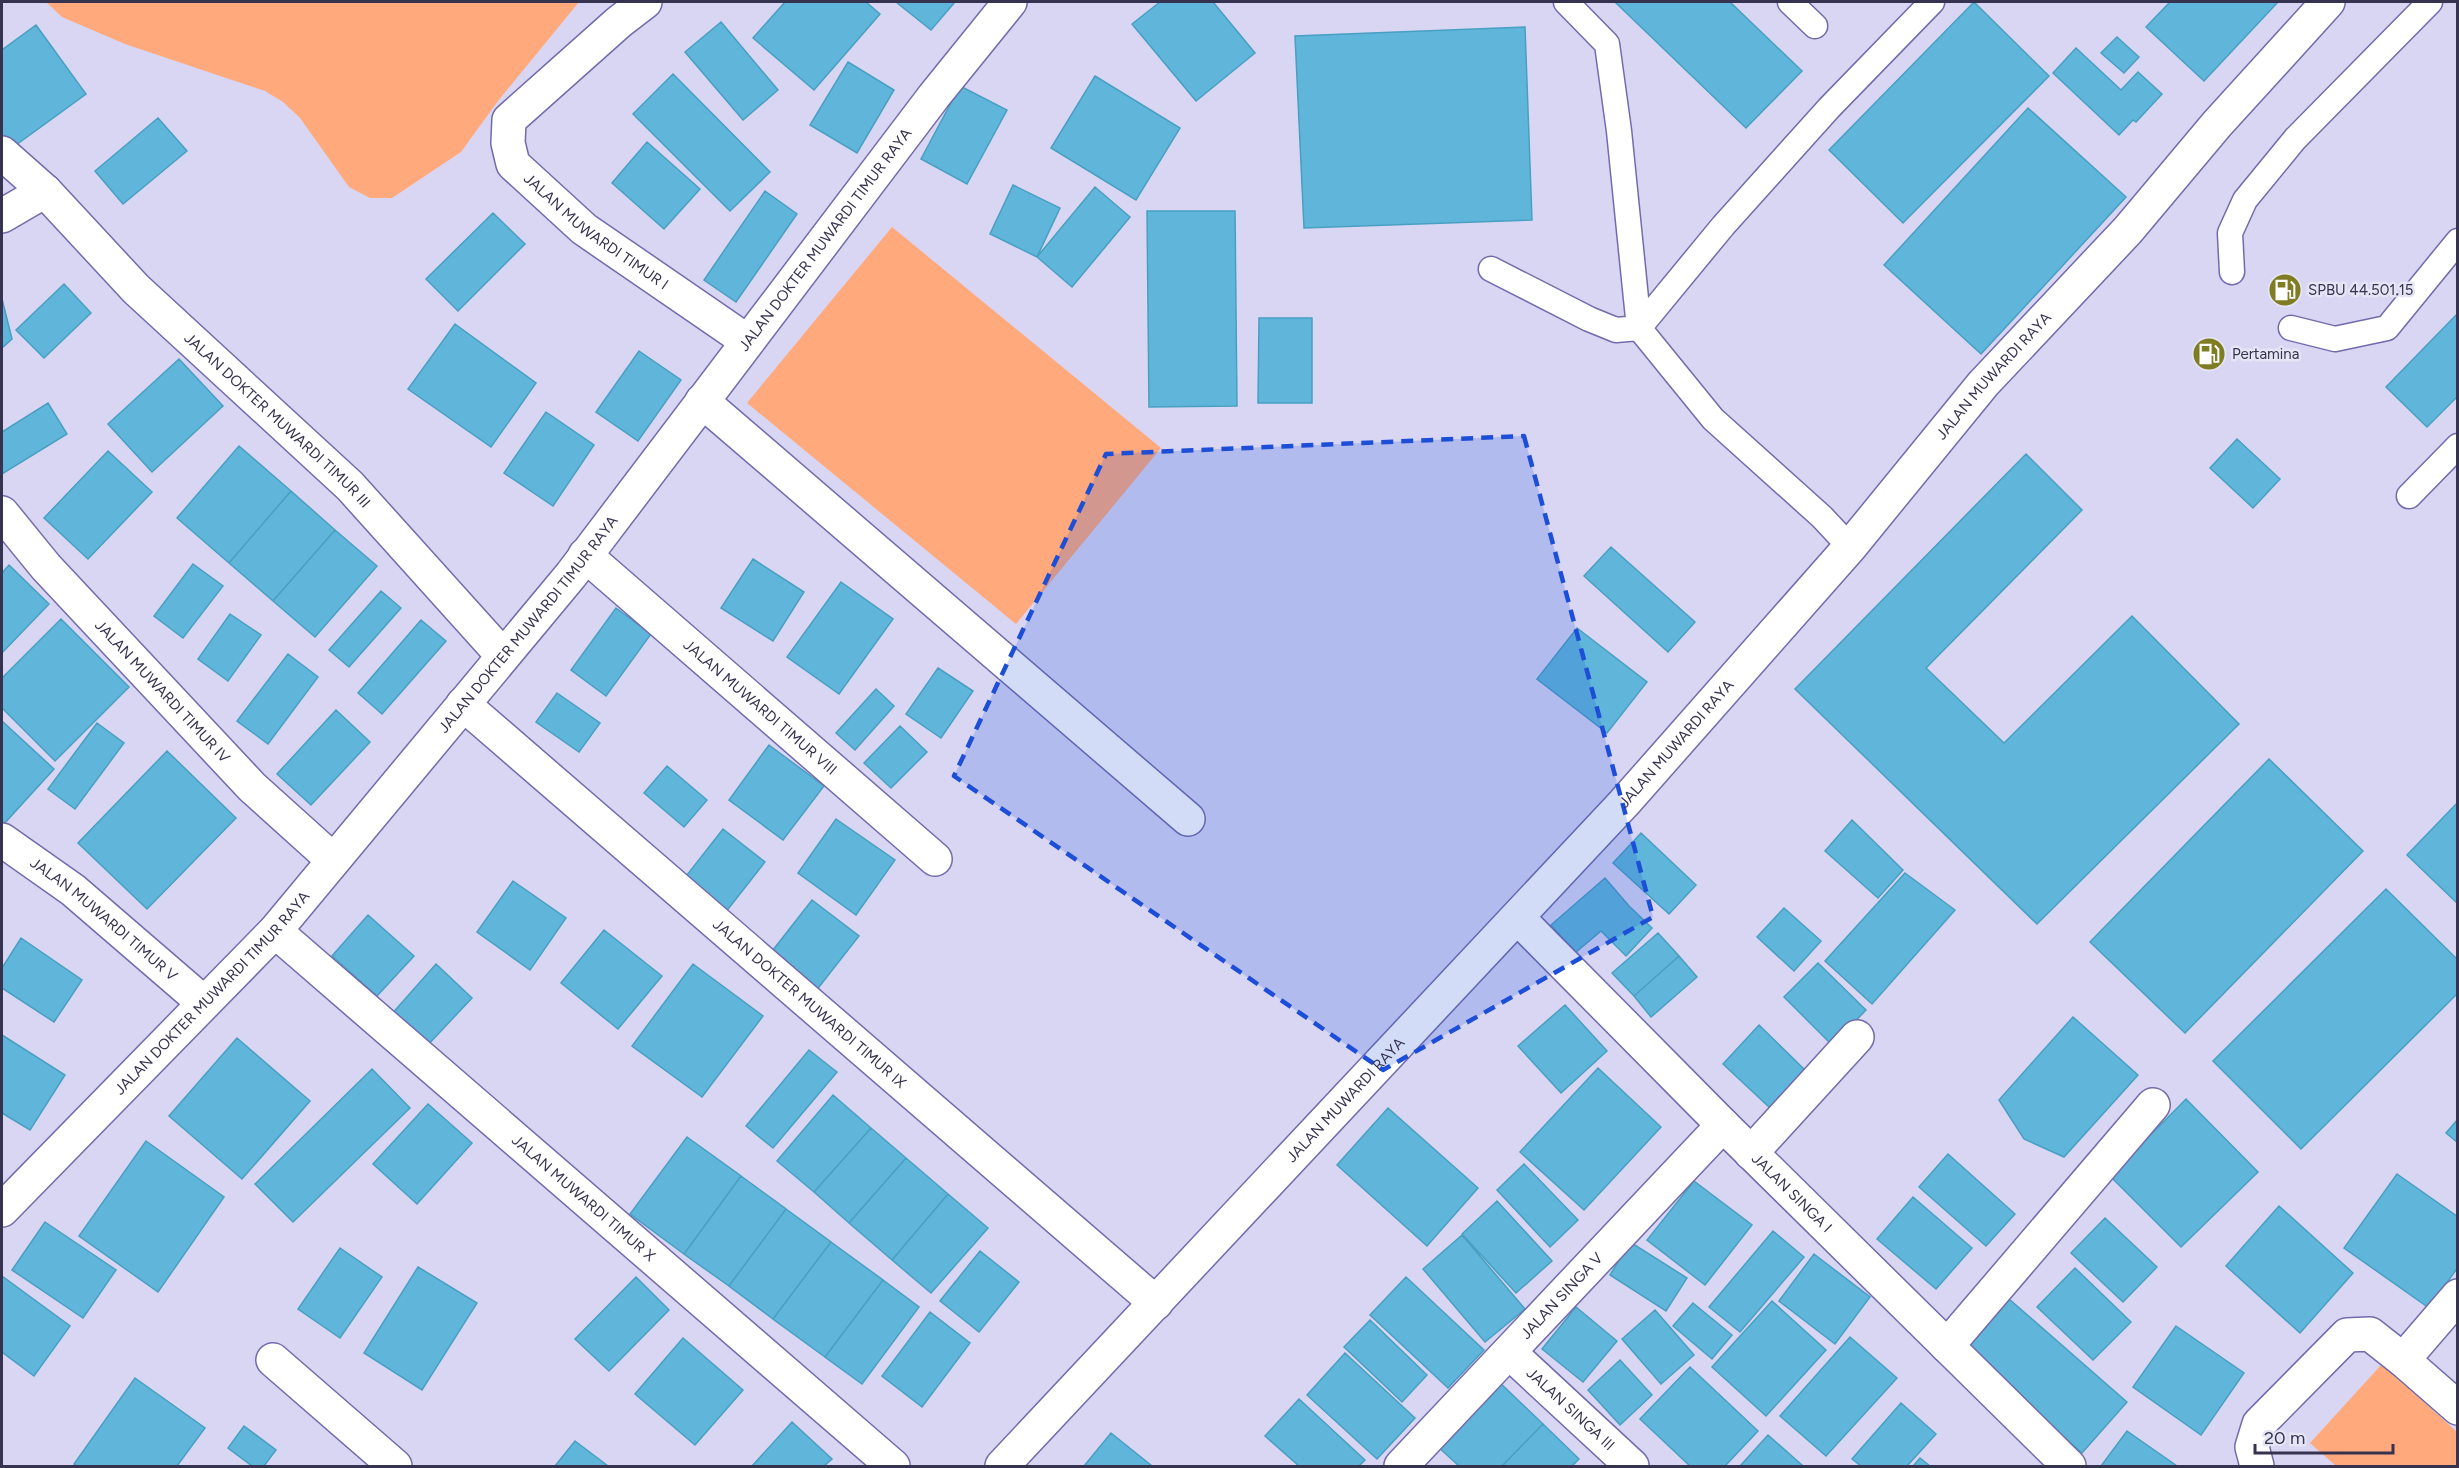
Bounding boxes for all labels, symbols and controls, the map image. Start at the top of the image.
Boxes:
street label: JALAN DOKTER MUWARDI TIMUR RAYA [735,125,915,355]
street label: JALAN MUWARDI TIMUR I [520,169,672,293]
fuel station icon: SPBU 44.501.15 [2267,272,2303,308]
place label: SPBU 44.501.15 [2308,281,2414,299]
street label: JALAN MUWARDI RAYA [1932,308,2055,443]
street label: JALAN DOKTER MUWARDI TIMUR III [180,329,374,511]
fuel station icon: Pertamina [2191,336,2227,372]
place label: Pertamina [2232,345,2299,363]
street label: JALAN DOKTER MUWARDI TIMUR RAYA [434,512,622,737]
street label: JALAN MUWARDI TIMUR IV [91,616,234,767]
street label: JALAN MUWARDI TIMUR VIII [680,636,841,779]
street label: JALAN MUWARDI RAYA [1615,676,1737,812]
street label: JALAN MUWARDI TIMUR V [27,854,181,985]
street label: JALAN DOKTER MUWARDI TIMUR RAYA [111,888,313,1099]
street label: JALAN DOKTER MUWARDI TIMUR IX [709,915,910,1092]
street label: JALAN MUWARDI RAYA [1283,1034,1408,1166]
street label: JALAN MUWARDI TIMUR X [508,1131,659,1266]
street label: JALAN SINGA I [1748,1149,1836,1236]
street label: JALAN SINGA V [1517,1249,1607,1343]
street label: JALAN SINGA III [1523,1364,1618,1454]
scale bar [2255,1417,2393,1455]
text: 20 m [2264,1427,2305,1449]

